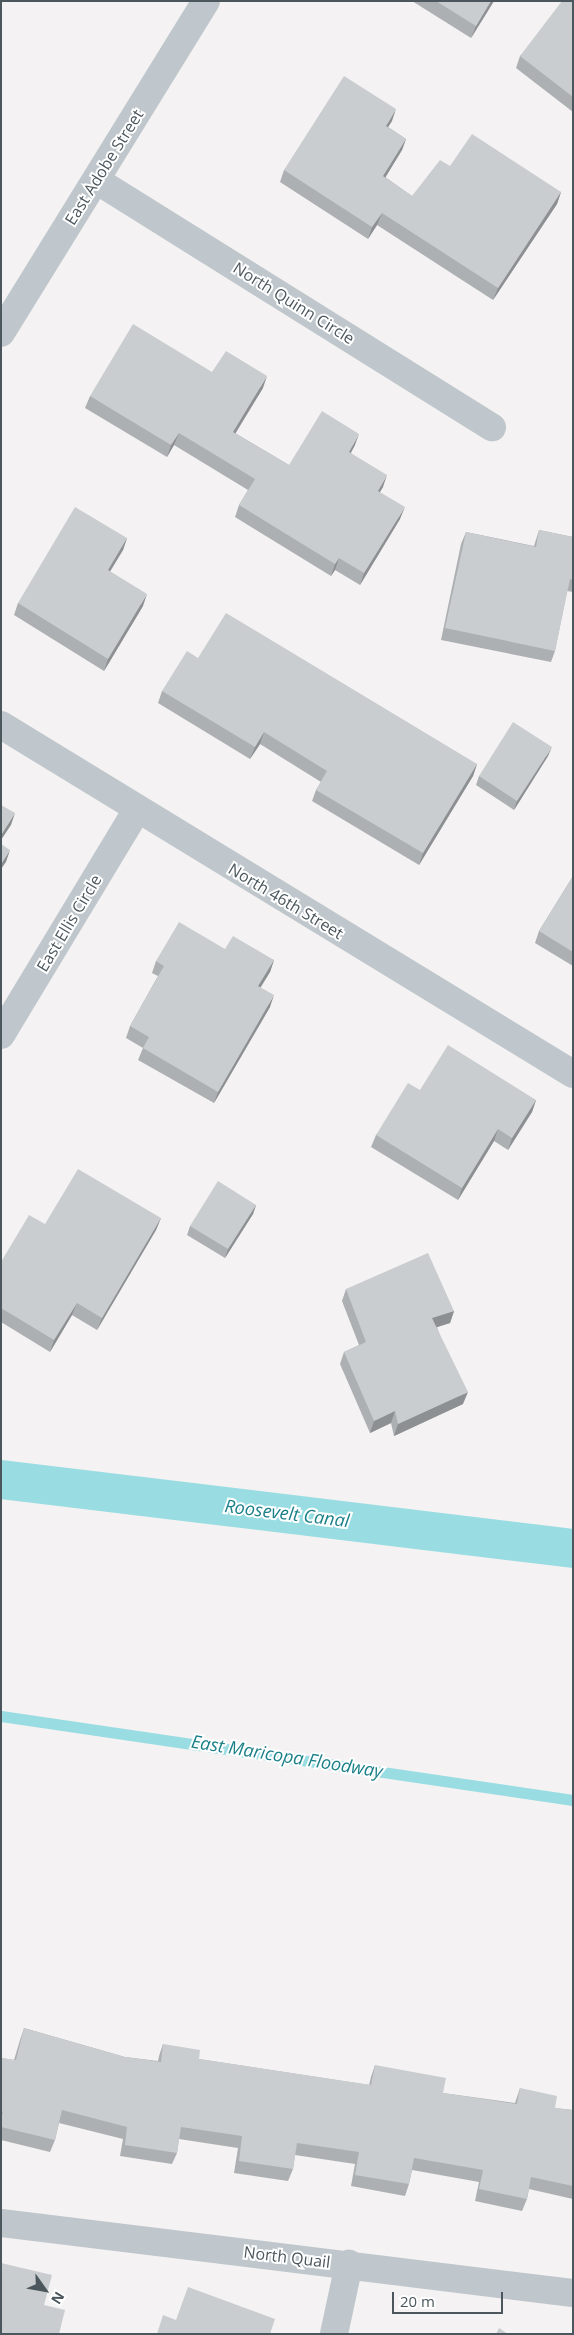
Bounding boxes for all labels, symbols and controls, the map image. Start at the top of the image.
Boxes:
street label: East Adobe Street [61,106,147,228]
street label: North Quinn Circle [230,258,358,348]
street label: North 46th Street [225,859,347,943]
street label: East Ellis Circle [33,871,105,975]
water label: Roosevelt Canal [223,1495,351,1531]
water label: East Maricopa Floodway [190,1730,384,1782]
street label: North Quail [243,2242,331,2272]
north arrow [20,2265,70,2315]
scale bar [394,2282,505,2314]
text: N [47,2288,69,2308]
text: 20 m [400,2291,435,2311]

